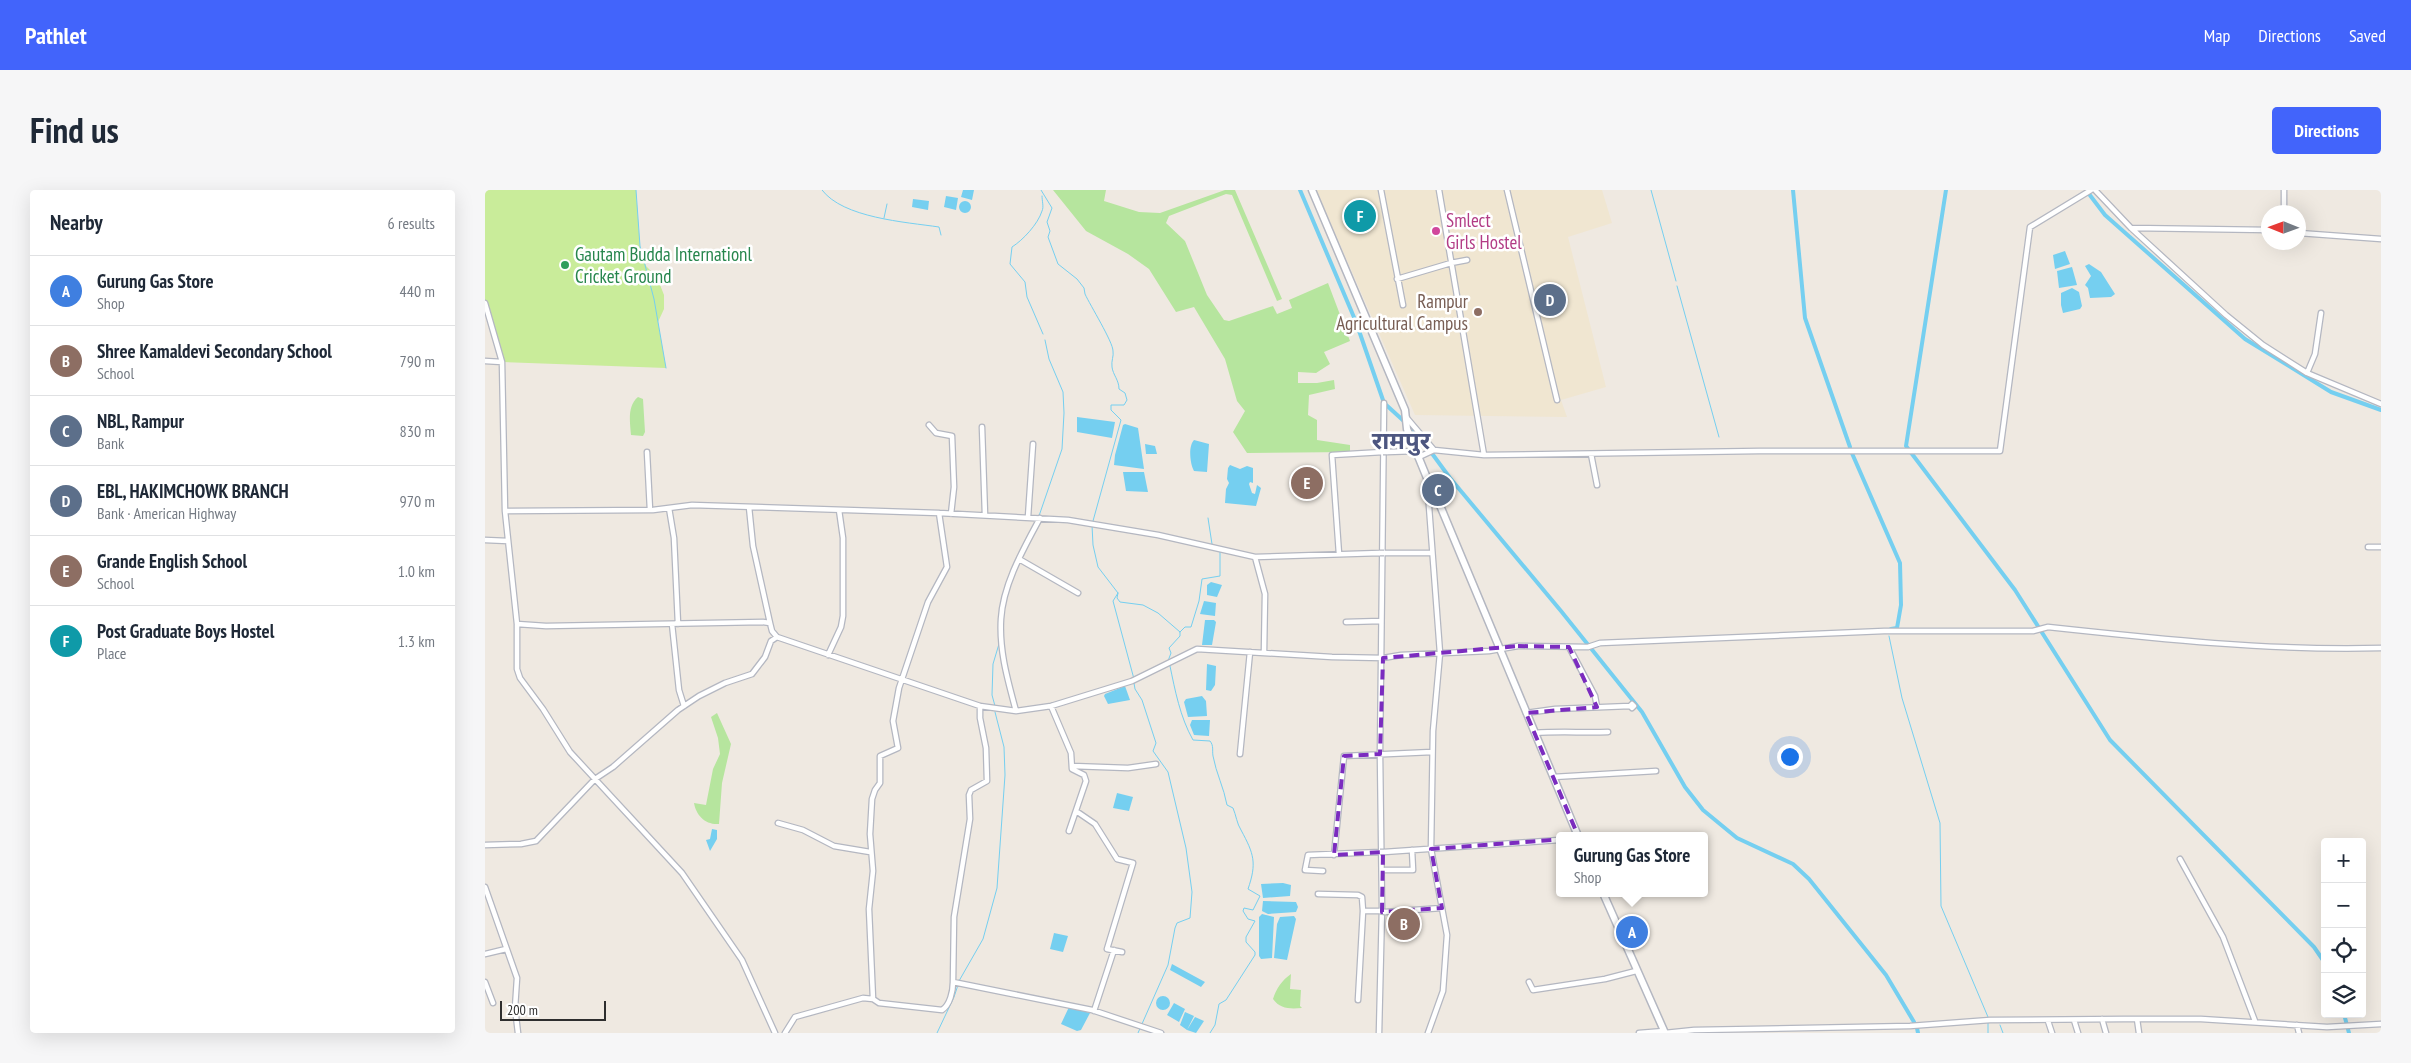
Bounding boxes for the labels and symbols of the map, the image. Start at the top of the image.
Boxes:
pin: F [1344,197,1376,235]
north arrow [2261,205,2306,250]
place label: Smlect Girls Hostel [1446,208,1522,254]
marker: Smlect Girls Hostel [1430,225,1442,237]
place label: Gautam Budda Internationl Cricket Ground [575,242,752,288]
marker: Gautam Budda Internationl Cricket Ground [559,259,571,271]
pin: D [1534,281,1566,319]
place label: Rampur Agricultural Campus [1336,289,1469,335]
marker: Rampur Agricultural Campus [1472,306,1484,318]
district label: रामपुर [1372,425,1431,456]
pin: E [1291,464,1323,502]
pin: C [1422,471,1454,509]
your location [1777,744,1803,770]
pin: B [1388,905,1420,943]
pin: A [1616,913,1648,951]
scale bar [500,998,606,1021]

